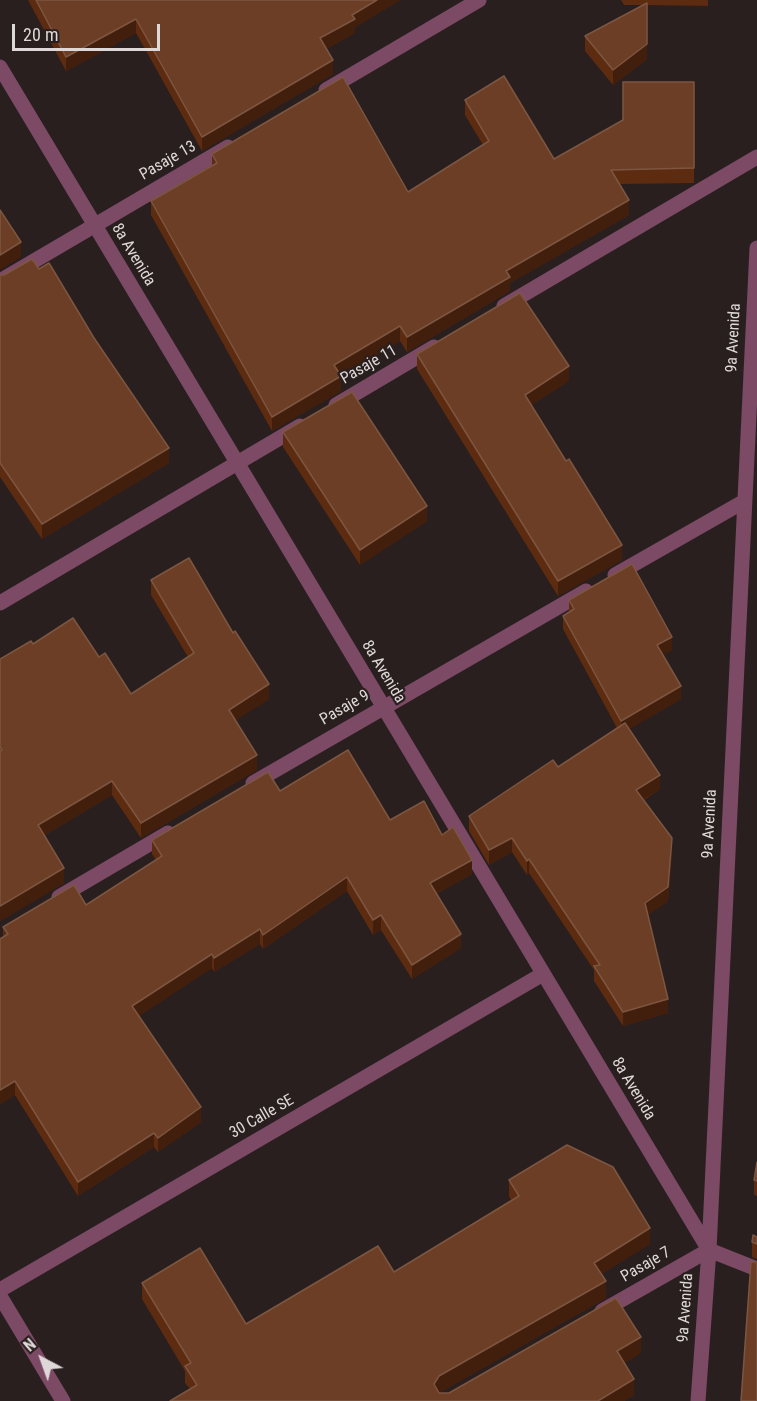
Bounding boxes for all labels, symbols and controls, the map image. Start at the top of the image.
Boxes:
scale bar [15,12,164,50]
text: 20 m [23,24,58,45]
street label: Pasaje 13 [136,137,200,185]
street label: 8a Avenida [107,220,159,290]
street label: 9a Avenida [723,303,745,373]
street label: Pasaje 11 [337,341,401,389]
street label: 8a Avenida [357,637,409,707]
street label: Pasaje 9 [317,686,373,730]
street label: 9a Avenida [699,789,721,859]
street label: 8a Avenida [607,1054,659,1124]
street label: 30 Calle SE [226,1091,298,1143]
street label: Pasaje 7 [618,1243,674,1287]
street label: 9a Avenida [674,1273,698,1343]
north arrow [12,1329,72,1389]
text: N [20,1335,40,1355]

